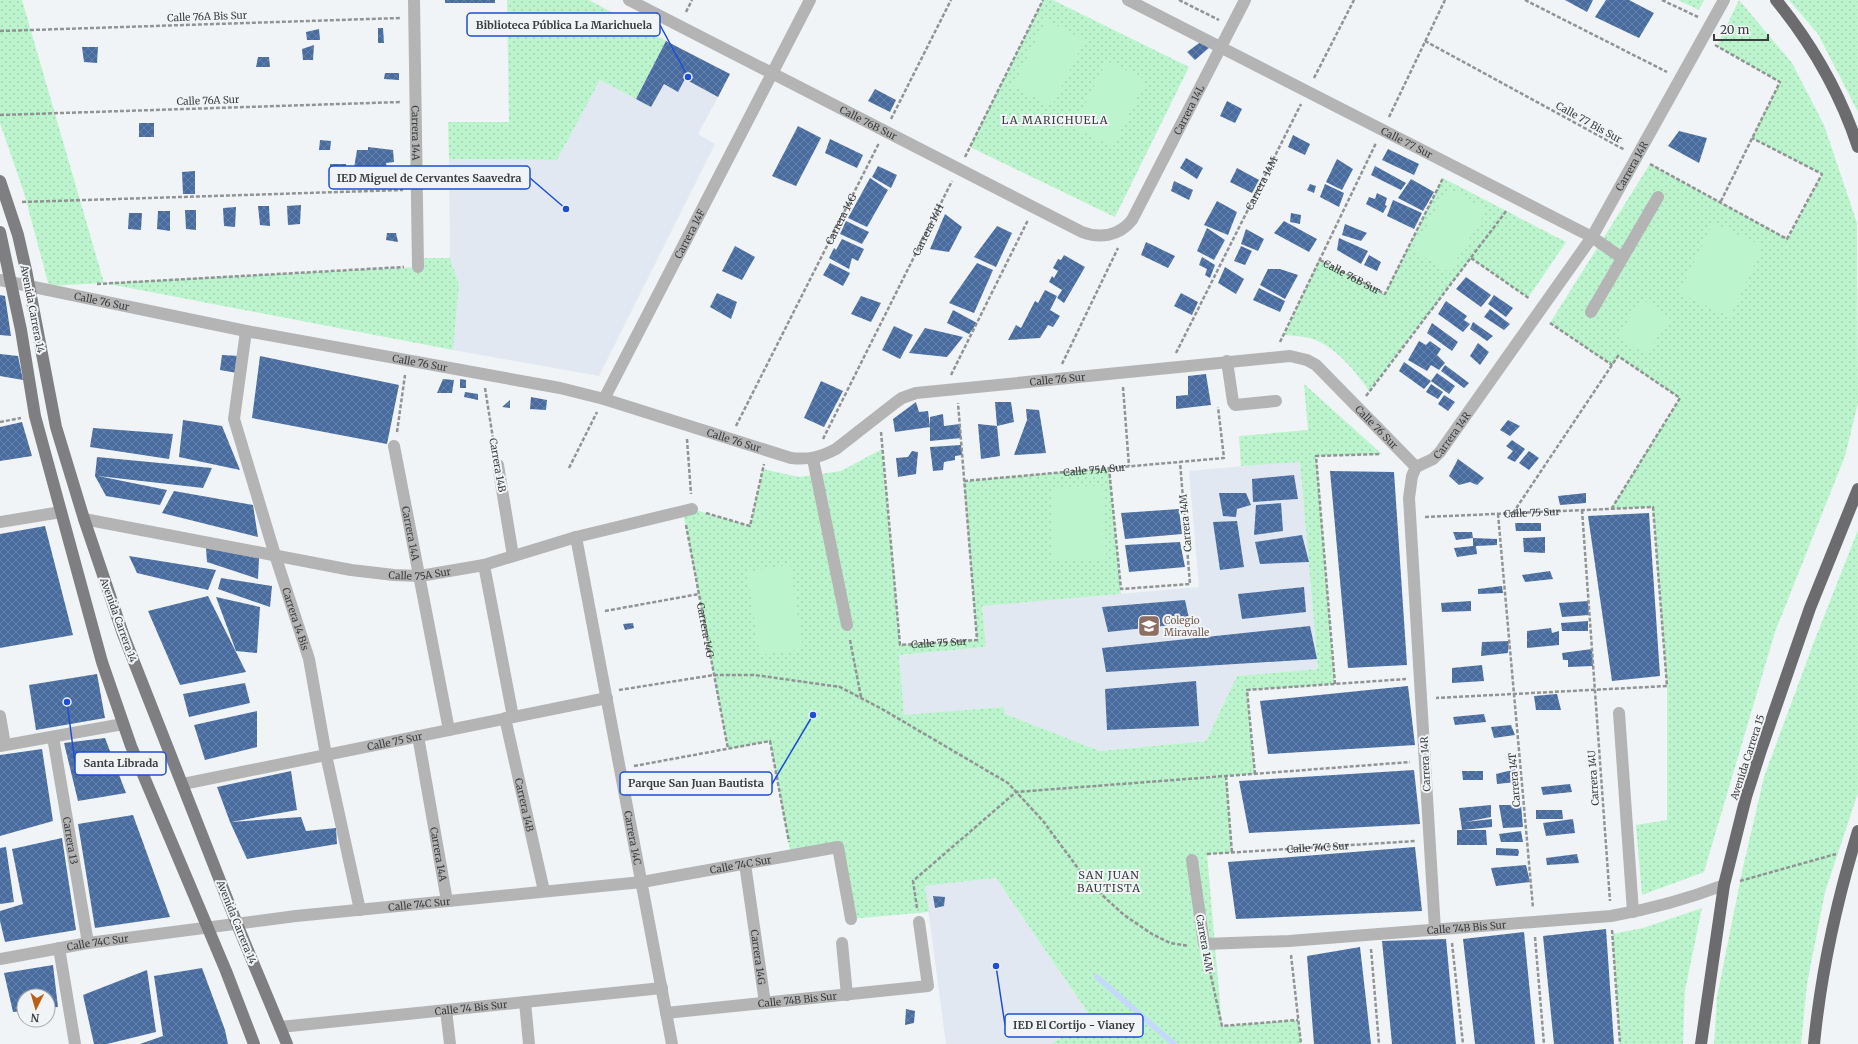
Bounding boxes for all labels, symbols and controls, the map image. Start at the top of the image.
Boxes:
street label: Calle 76A Bis Sur [167,9,248,24]
callout: Biblioteca Pública La Marichuela [467,13,660,36]
scale bar [1714,16,1768,42]
text: Biblioteca Pública La Marichuela [476,18,652,32]
text: 20 m [1720,22,1749,37]
street label: Carrera 14L [1171,82,1208,137]
street label: Calle 76A Sur [176,93,240,108]
street label: Calle 77 Bis Sur [1554,99,1624,146]
street label: Calle 76B Sur [837,103,899,143]
street label: Carrera 14A [409,105,422,162]
district label: LA MARICHUELA [1002,113,1108,127]
street label: Calle 77 Sur [1379,124,1435,162]
street label: Carrera 14R [1613,139,1651,194]
street label: Carrera 14M [1243,154,1281,212]
callout: IED Miguel de Cervantes Saavedra [329,166,530,189]
text: IED Miguel de Cervantes Saavedra [337,171,521,185]
street label: Carrera 14G [823,191,860,247]
street label: Carrera 14H [910,202,946,258]
street label: Carrera 14F [672,207,708,261]
street label: Calle 76B Sur [1321,257,1383,298]
street label: Avenida Carrera 14 [17,263,47,354]
street label: Calle 76 Sur [73,290,131,314]
street label: Calle 76 Sur [391,352,449,375]
street label: Calle 76 Sur [1029,370,1087,389]
street label: Calle 76 Sur [1352,403,1401,452]
street label: Carrera 14R [1431,409,1473,462]
street label: Calle 76 Sur [705,426,763,455]
street label: Carrera 14B [486,437,509,493]
street label: Calle 75A Sur [1063,461,1127,479]
street label: Carrera 14M [1176,493,1195,552]
street label: Carrera 14A [399,505,422,563]
street label: Calle 75 Sur [1504,505,1561,521]
street label: Calle 75A Sur [388,565,452,583]
street label: Avenida Carrera 14 [97,575,140,664]
street label: Carrera 14 Bis [279,586,312,652]
street label: Carrera 14G [694,602,717,659]
school or university icon: Colegio Miravalle [1136,613,1162,639]
place label: Colegio Miravalle [1164,614,1209,639]
street label: Calle 75 Sur [911,635,968,651]
street label: Avenida Carrera 15 [1727,713,1767,802]
street label: Calle 75 Sur [366,730,424,753]
street label: Carrera 14R [1418,736,1433,792]
street label: Carrera 14U [1585,749,1602,806]
callout: Santa Librada [75,752,166,775]
street label: Carrera 14T [1506,752,1523,808]
text: Santa Librada [84,756,158,770]
callout: Parque San Juan Bautista [620,772,772,795]
text: Parque San Juan Bautista [628,776,764,790]
street label: Carrera 14B [512,777,537,833]
street label: Carrera 14C [621,810,644,866]
street label: Carrera 13 [60,816,81,866]
street label: Carrera 14A [427,826,450,884]
street label: Calle 74C Sur [1286,839,1350,856]
street label: Calle 74C Sur [709,853,773,877]
district label: SAN JUAN BAUTISTA [1077,868,1141,895]
street label: Avenida Carrera 14 [213,878,259,966]
street label: Calle 74C Sur [388,895,451,914]
street label: Carrera 14M [1193,913,1216,973]
street label: Calle 74B Bis Sur [1426,918,1507,937]
street label: Carrera 14G [748,929,768,986]
street label: Calle 74C Sur [66,932,130,954]
north arrow [16,988,56,1028]
street label: Calle 74B Bis Sur [757,989,838,1011]
street label: Calle 74 Bis Sur [434,998,509,1018]
text: N [30,1011,40,1025]
callout: IED El Cortijo - Vianey [1005,1014,1143,1037]
text: IED El Cortijo - Vianey [1013,1018,1135,1032]

